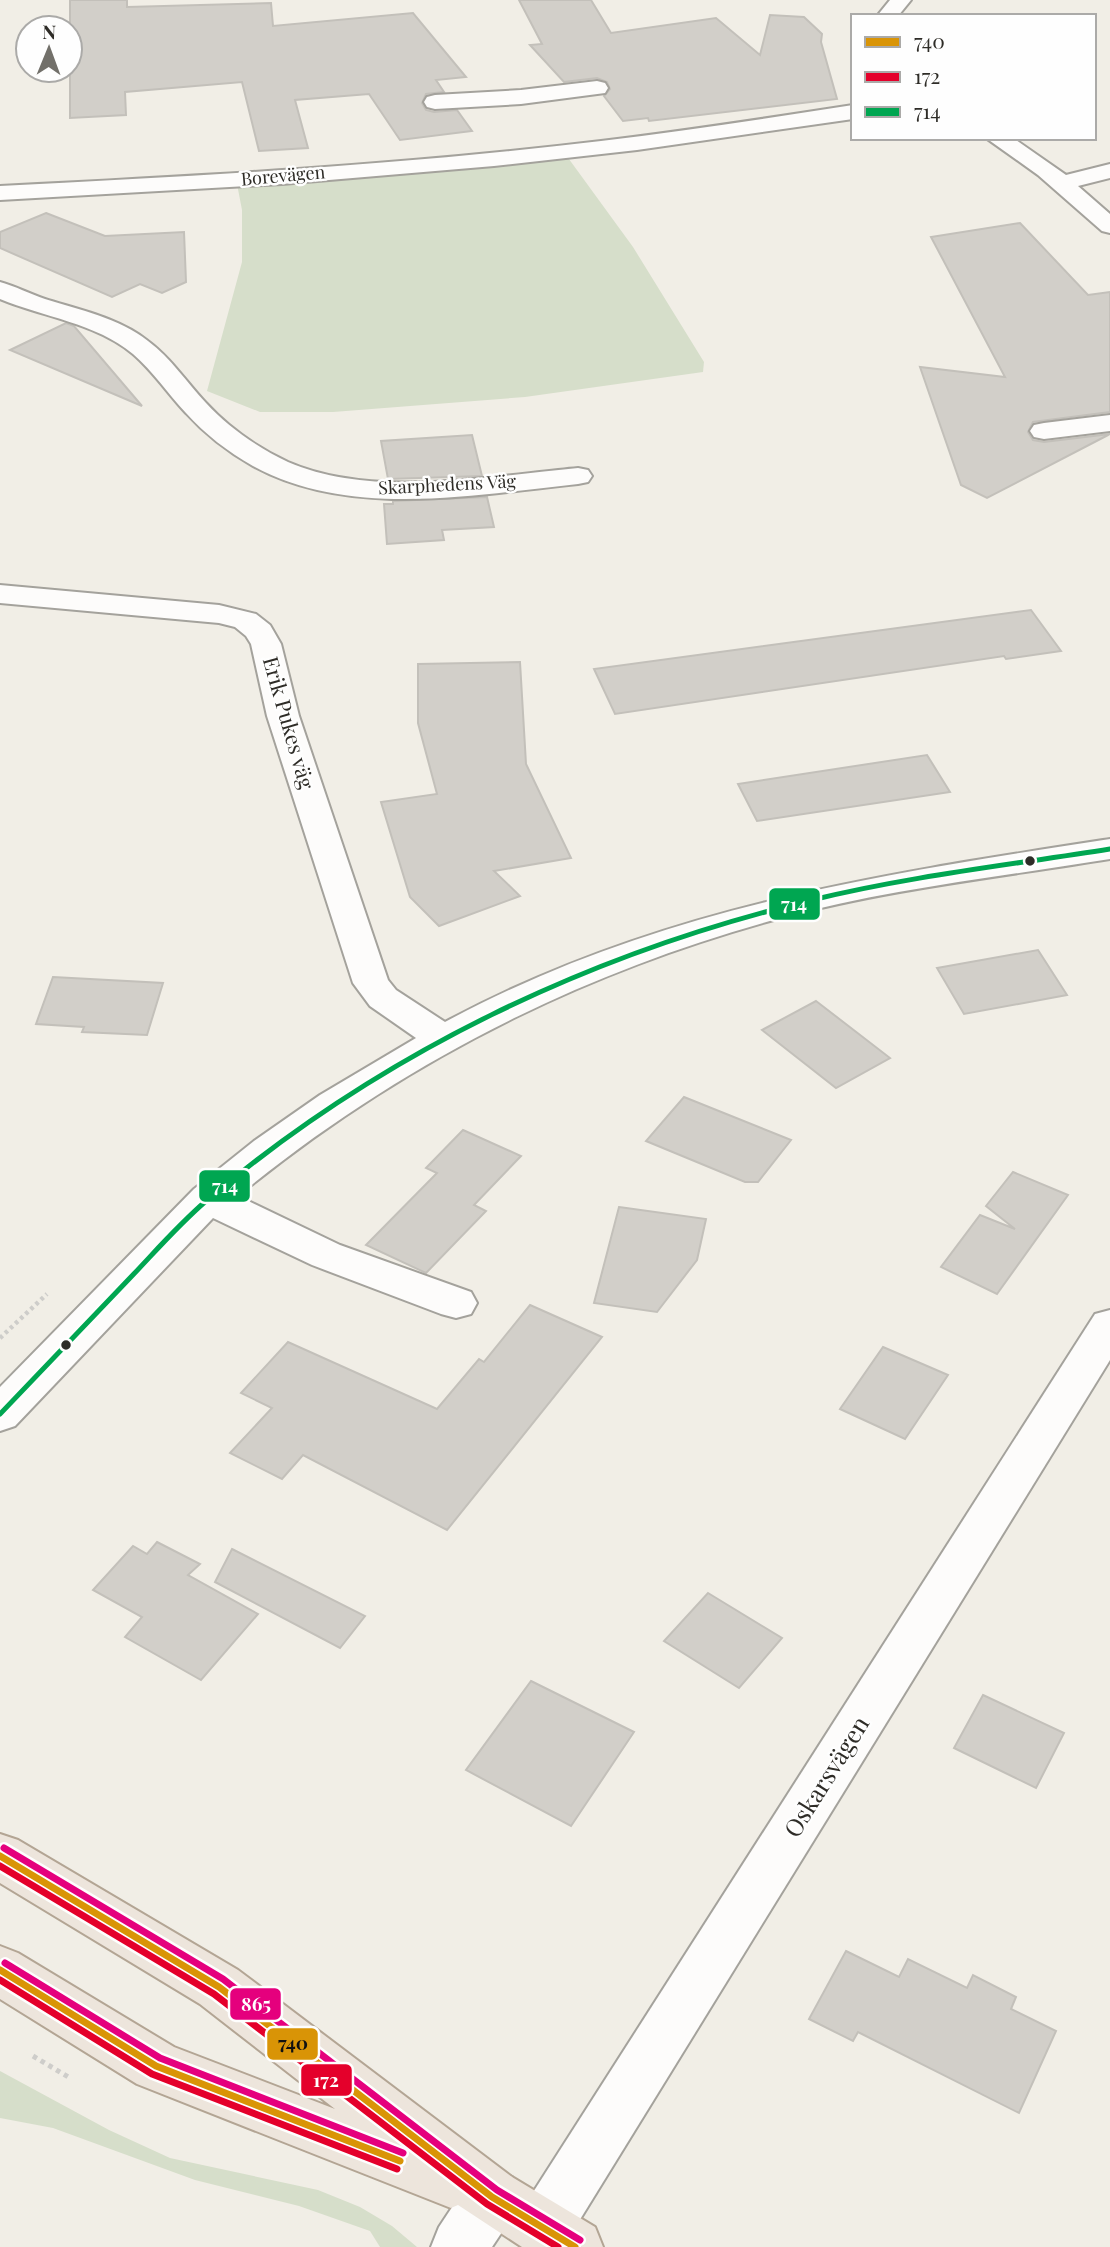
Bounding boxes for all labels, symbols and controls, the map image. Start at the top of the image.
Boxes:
north arrow [14,14,84,84]
legend [851,14,1096,140]
text: N [42,18,57,44]
text: 740 [914,26,945,54]
text: 172 [914,61,940,89]
text: 714 [914,96,941,124]
street label: Borevägen [240,159,326,191]
street label: Skarphedens Väg [378,468,517,500]
street label: Erik Pukes väg [258,653,322,792]
unlabelled marker [1023,854,1037,868]
line badge: 714 [768,887,821,921]
text: 714 [781,890,807,916]
line badge: 714 [198,1169,251,1203]
text: 714 [212,1172,238,1198]
unlabelled marker [59,1338,73,1352]
street label: Oskarsvägen [775,1709,875,1843]
line badge: 865 [229,1987,282,2021]
text: 865 [241,1990,271,2016]
line badge: 740 [266,2027,319,2061]
text: 740 [278,2029,308,2055]
line badge: 172 [300,2063,353,2097]
text: 172 [313,2066,339,2092]

